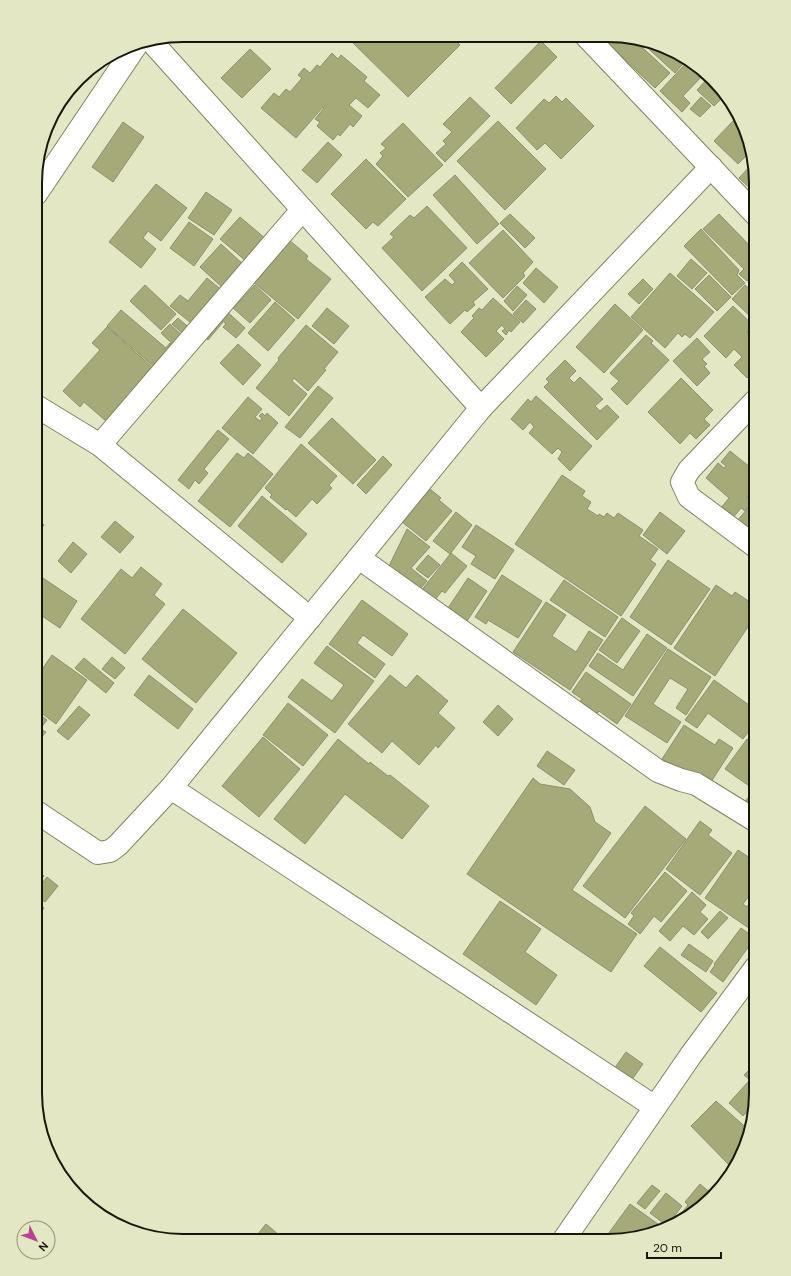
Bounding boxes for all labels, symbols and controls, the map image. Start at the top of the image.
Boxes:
north arrow [16,1220,56,1260]
scale bar [647,1234,721,1260]
text: N [36,1239,51,1254]
text: 20 m [653,1240,682,1256]

